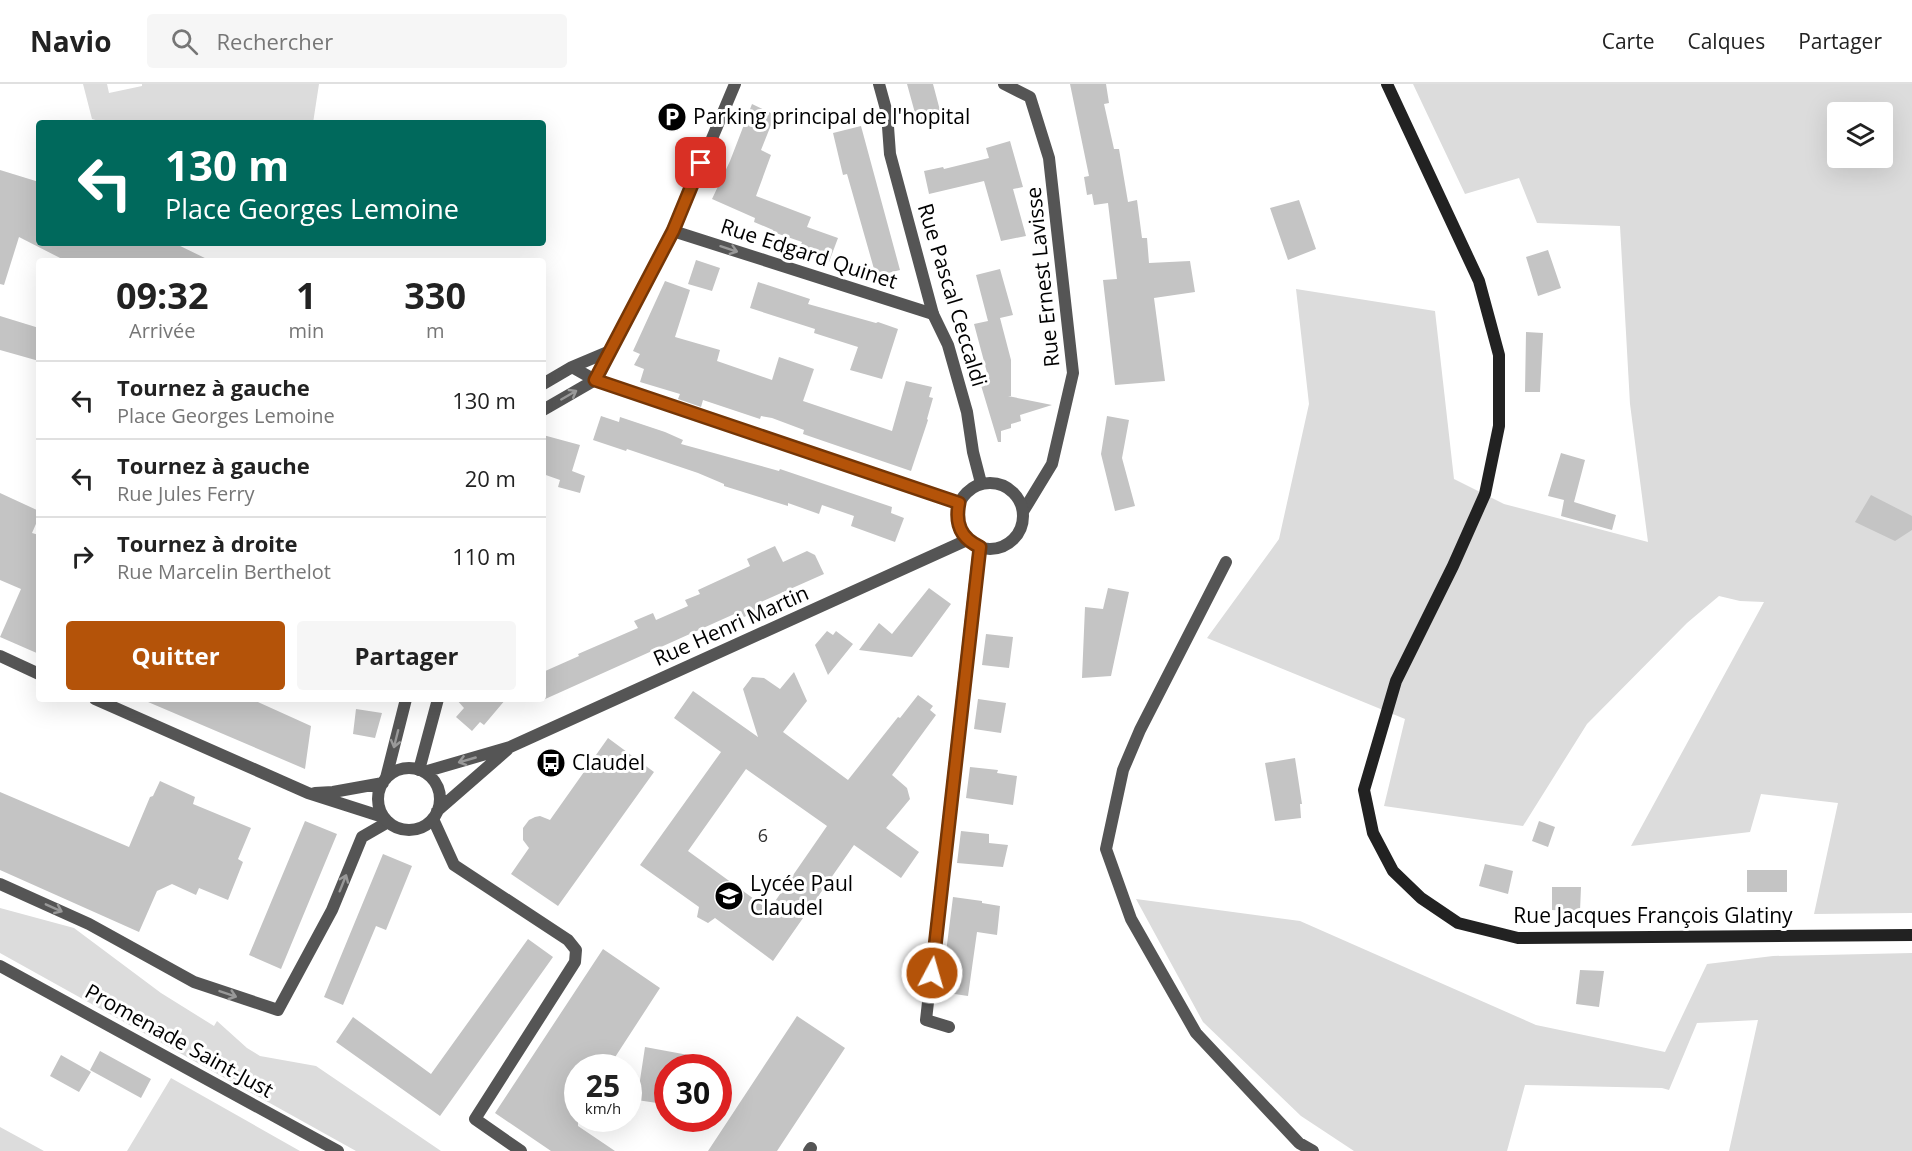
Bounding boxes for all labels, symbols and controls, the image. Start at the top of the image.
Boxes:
search box [147,14,567,68]
text: Navio [30,22,111,60]
icon: search [168,25,201,58]
text: Rechercher [216,26,333,56]
text: Carte [1602,27,1654,55]
text: Calques [1687,27,1765,55]
text: Partager [1798,27,1882,55]
parking icon: Parking principal de l'hopital [656,101,688,133]
place label: Parking principal de l'hopital [693,102,970,130]
map controls [1827,102,1893,168]
button: layers [1827,102,1893,168]
text: 130 m [165,136,289,193]
pin [675,137,726,188]
icon: left [66,144,144,222]
icon: arrive [684,146,717,179]
street label: Rue Ernest Lavisse [1019,186,1065,369]
text: Place Georges Lemoine [165,190,459,227]
street label: Rue Pascal Ceccaldi [912,200,994,390]
street label: Rue Edgard Quinet [717,211,901,295]
one-way arrow [719,244,738,255]
text: 09:32 [116,271,209,320]
text: 1 [296,271,317,320]
text: 330 [404,271,466,320]
text: Arrivée [129,317,195,344]
text: min [288,317,324,344]
text: m [426,317,444,344]
text: Tournez à gauche [117,372,310,402]
icon: left [66,384,99,417]
text: 130 m [452,385,516,415]
one-way arrow [560,389,577,401]
text: Place Georges Lemoine [117,402,335,429]
text: Tournez à gauche [117,450,310,480]
icon: left [66,462,99,495]
text: 20 m [465,463,516,493]
text: Rue Jules Ferry [117,480,255,507]
text: Tournez à droite [117,528,298,558]
icon: right [66,540,99,573]
text: 110 m [452,541,516,571]
text: Rue Marcelin Berthelot [117,558,331,585]
street label: Rue Henri Martin [648,578,813,672]
button: Quitter [66,621,285,690]
button: Partager [297,621,516,690]
one-way arrow [390,729,402,748]
bus stop icon: Claudel [535,747,567,779]
place label: Claudel [572,748,645,776]
one-way arrow [458,755,477,766]
house number: 6 [758,823,768,847]
place label: Lycée Paul Claudel [750,869,853,921]
one-way arrow [338,874,349,893]
school or university icon: Lycée Paul Claudel [713,880,745,912]
street label: Rue Jacques François Glatiny [1513,901,1793,929]
one-way arrow [44,902,62,914]
position arrow [900,941,964,1005]
street label: Promenade Saint-Just [80,977,279,1104]
one-way arrow [218,989,237,1000]
speed limit sign: 30 [654,1054,732,1132]
text: 25 [586,1065,620,1106]
text: km/h [585,1098,621,1118]

